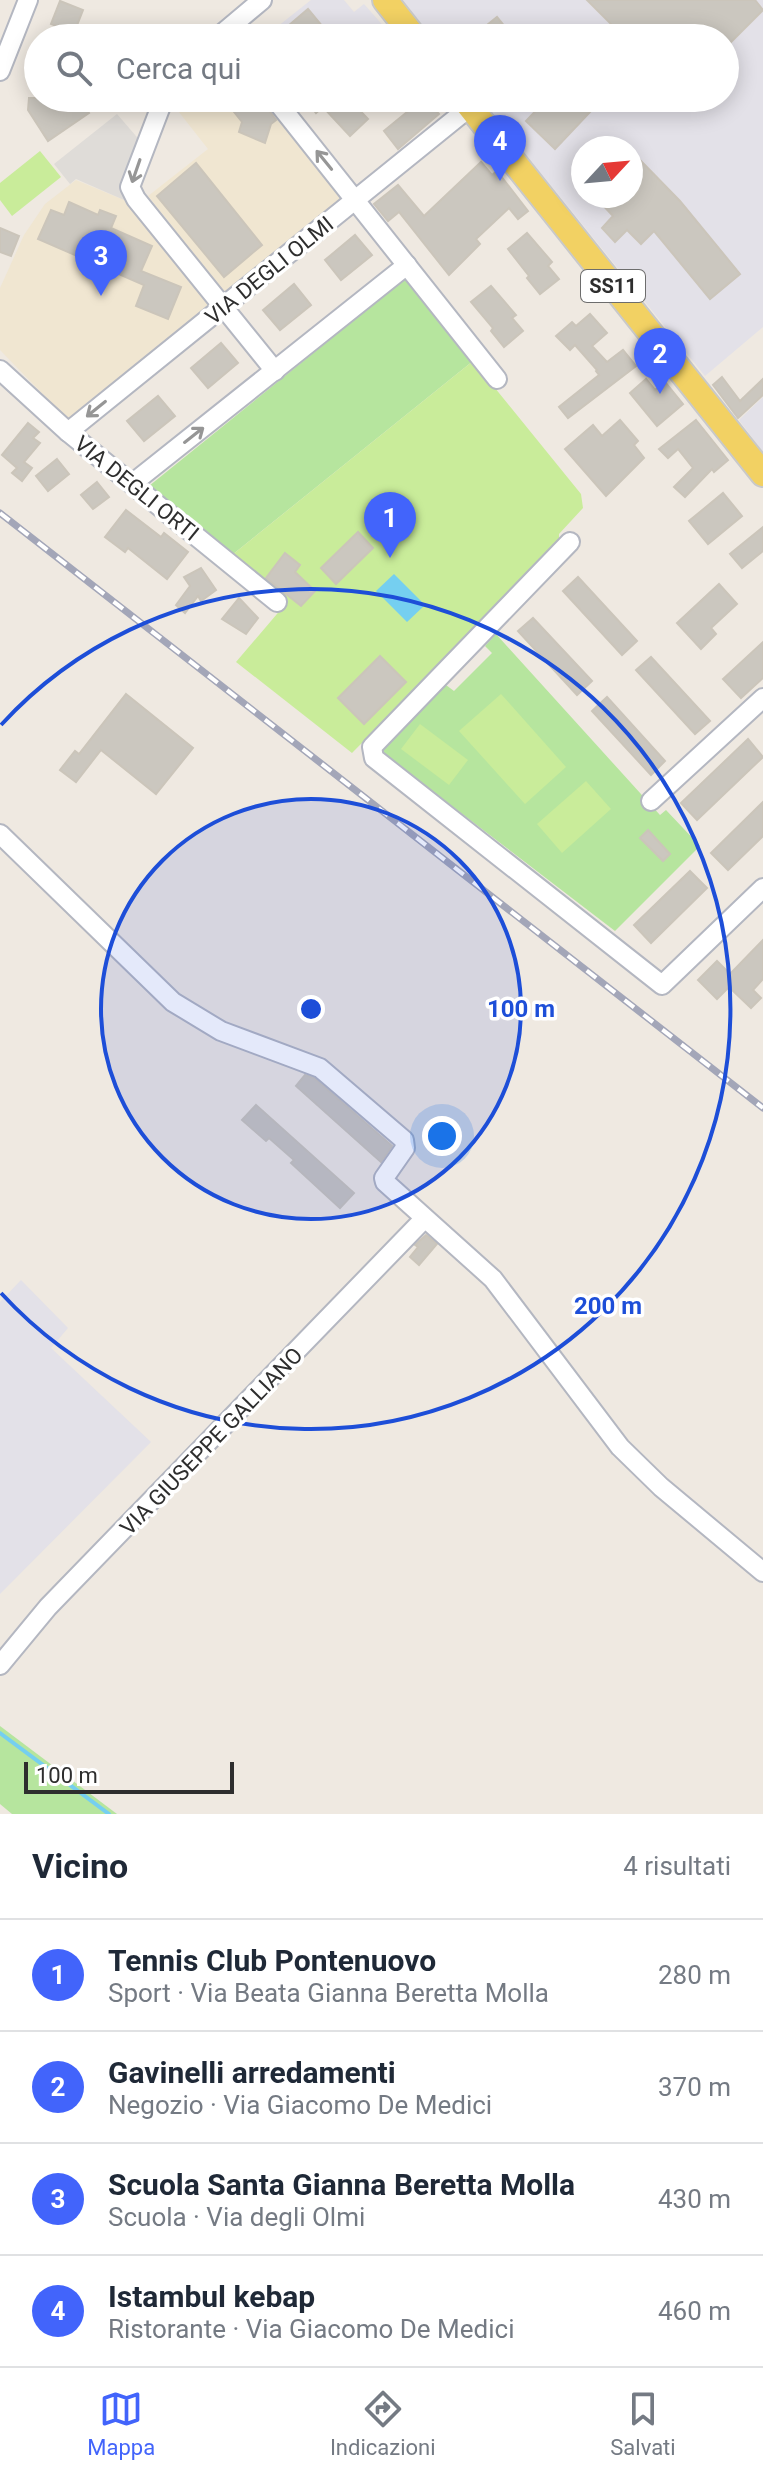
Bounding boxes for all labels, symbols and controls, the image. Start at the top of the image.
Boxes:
search box [24,24,739,112]
icon: search [52,46,96,90]
text: Cerca qui [116,51,242,86]
pin: 4 [474,115,526,181]
north arrow [571,136,643,208]
one-way arrow [315,150,333,171]
one-way arrow [128,157,143,183]
street label: VIA DEGLI OLMI [200,211,338,330]
pin: 3 [75,230,127,296]
road number: SS11 [581,270,645,302]
pin: 2 [634,328,686,394]
one-way arrow [86,401,107,418]
one-way arrow [183,426,204,444]
street label: VIA DEGLI ORTI [70,431,204,546]
pin: 1 [364,492,416,558]
centre of rings [297,995,325,1023]
text: 100 m [487,995,555,1023]
your location [422,1116,462,1156]
text: 200 m [574,1292,642,1320]
street label: VIA GIUSEPPE GALLIANO [115,1342,307,1540]
scale bar [24,1758,234,1794]
text: 100 m [36,1763,98,1788]
text: Vicino [32,1846,128,1886]
text: 4 risultati [623,1851,731,1881]
text: Tennis Club Pontenuovo [108,1943,436,1978]
text: 1 [51,1960,65,1990]
text: 280 m [658,1960,731,1990]
text: Sport · Via Beata Gianna Beretta Molla [108,1978,549,2008]
text: Gavinelli arredamenti [108,2055,396,2090]
text: 2 [51,2072,65,2102]
text: 370 m [658,2072,731,2102]
text: Negozio · Via Giacomo De Medici [108,2090,492,2120]
text: Scuola Santa Gianna Beretta Molla [108,2167,575,2202]
text: 3 [51,2184,65,2214]
text: 430 m [658,2184,731,2214]
text: Scuola · Via degli Olmi [108,2202,365,2232]
text: Istambul kebap [108,2279,315,2314]
text: 4 [51,2296,65,2326]
text: 460 m [658,2296,731,2326]
text: Ristorante · Via Giacomo De Medici [108,2314,515,2344]
tab: Mappa [87,2387,155,2460]
tab: Indicazioni [330,2387,436,2460]
tab: Salvati [610,2387,676,2460]

